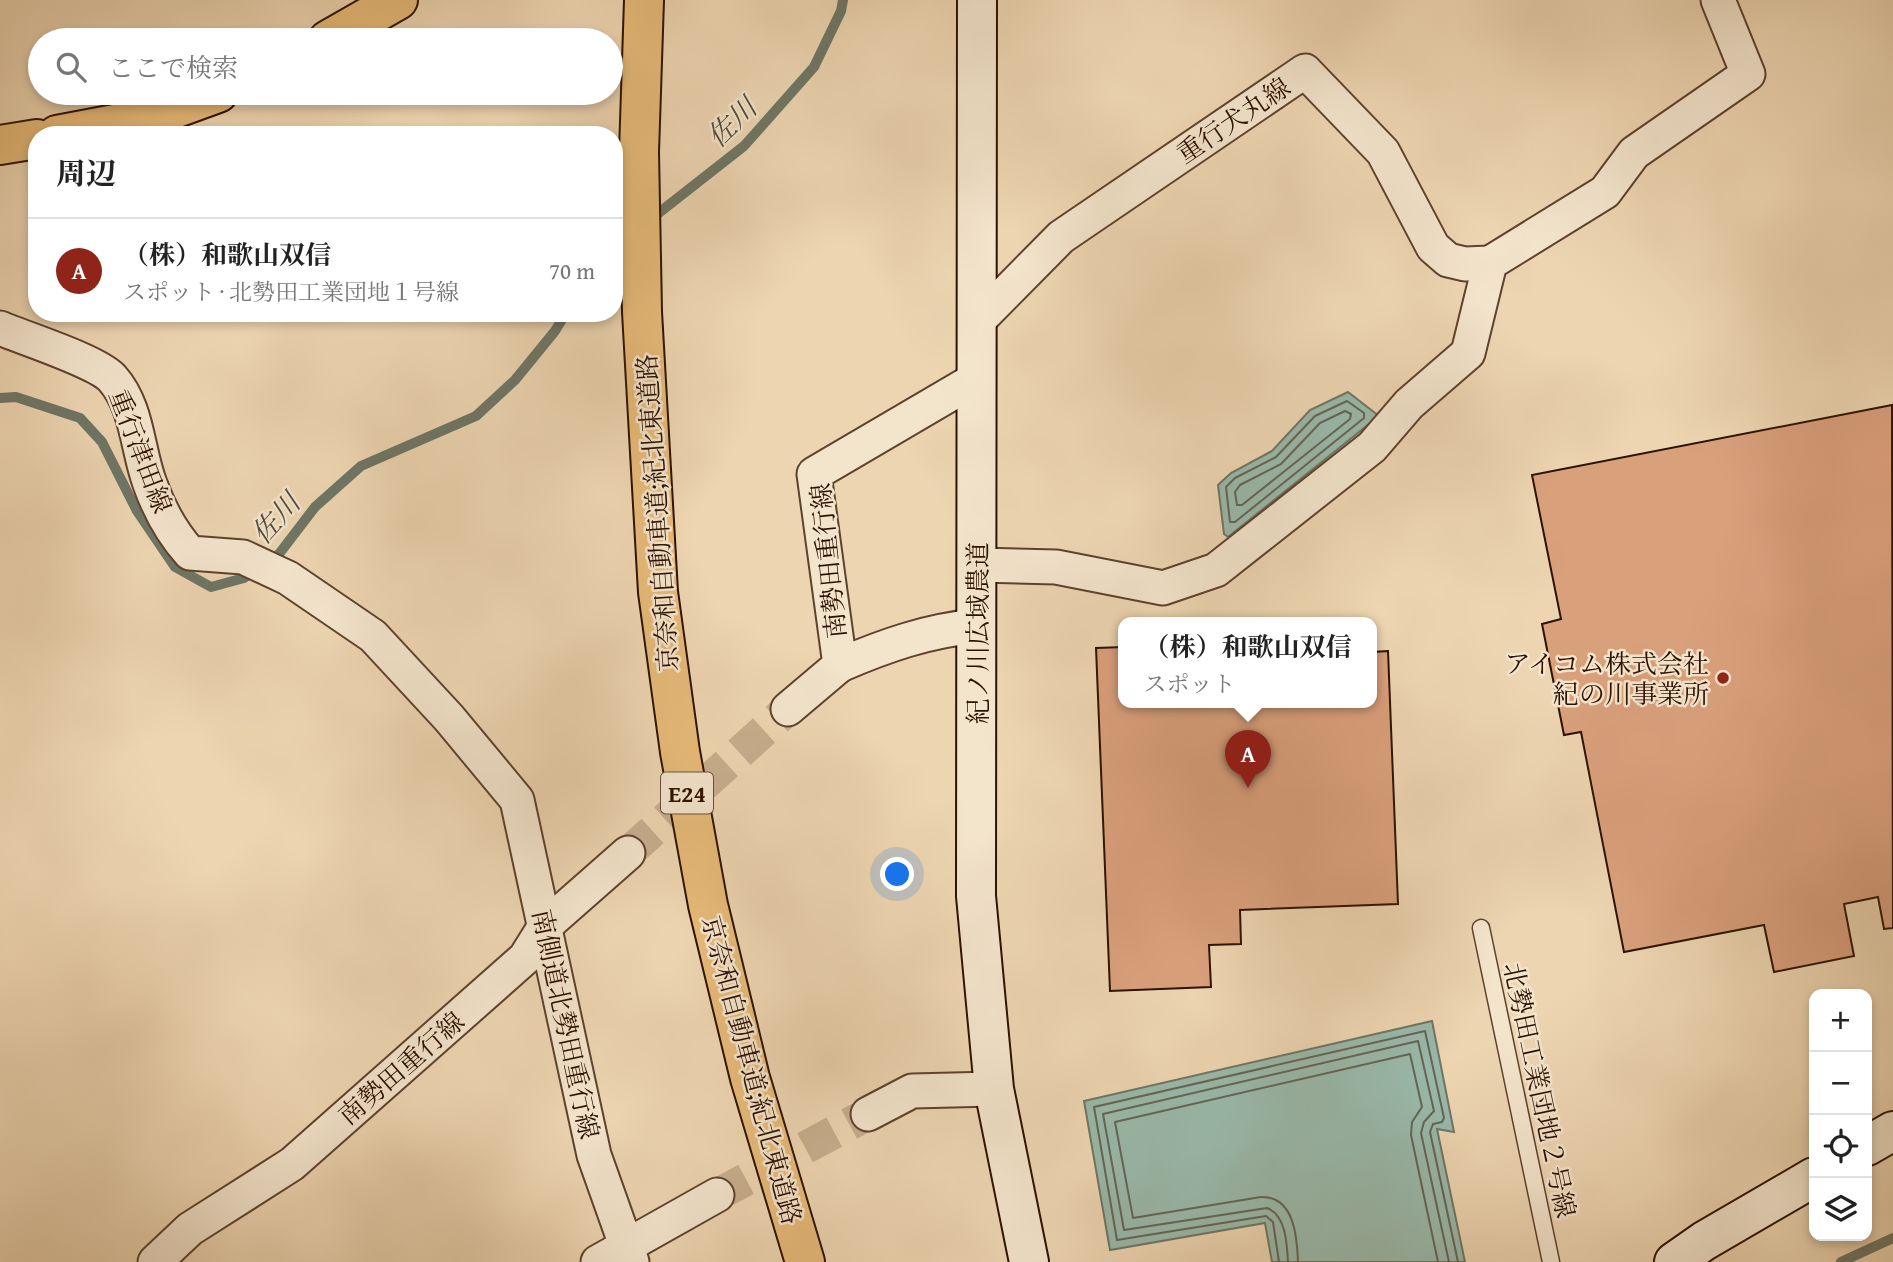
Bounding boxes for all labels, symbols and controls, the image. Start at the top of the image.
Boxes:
search box [28,28,623,105]
icon: search [52,48,90,86]
text: ここで検索 [108,48,238,87]
street label: 重行犬丸線 [1168,67,1298,173]
water label: 佐川 [697,86,768,156]
text: 周辺 [56,151,116,195]
text: （株）和歌山双信 [123,235,331,274]
text: A [72,254,86,287]
text: 70 m [549,254,595,287]
text: スポット · 北勢田工業団地１号線 [123,275,459,308]
street label: 京奈和自動車道;紀北東道路 [626,353,688,673]
street label: 重行津田線 [99,383,183,519]
water label: 佐川 [241,481,311,553]
street label: 南勢田重行線 [800,481,856,641]
street label: 紀ノ川広域農道 [958,542,997,724]
popup [1118,617,1377,708]
text: （株）和歌山双信 [1143,627,1352,666]
place label: アイコム株式会社 紀の川事業所 [1504,644,1709,713]
text: スポット [1143,667,1235,700]
marker: アイコム株式会社 紀の川事業所 [1715,670,1731,686]
pin: A [1225,730,1271,788]
road number: E24 [661,772,713,814]
your location [880,857,914,891]
street label: 南側道北勢田重行線 [523,905,609,1143]
street label: 京奈和自動車道;紀北東道路 [692,911,812,1229]
street label: 北勢田工業団地２号線 [1494,959,1586,1221]
map controls [1809,989,1872,1241]
button: + [1809,989,1872,1052]
street label: 南勢田重行線 [329,1002,473,1134]
button: − [1809,1052,1872,1115]
button: locate [1809,1115,1872,1178]
button: layers [1809,1178,1872,1241]

